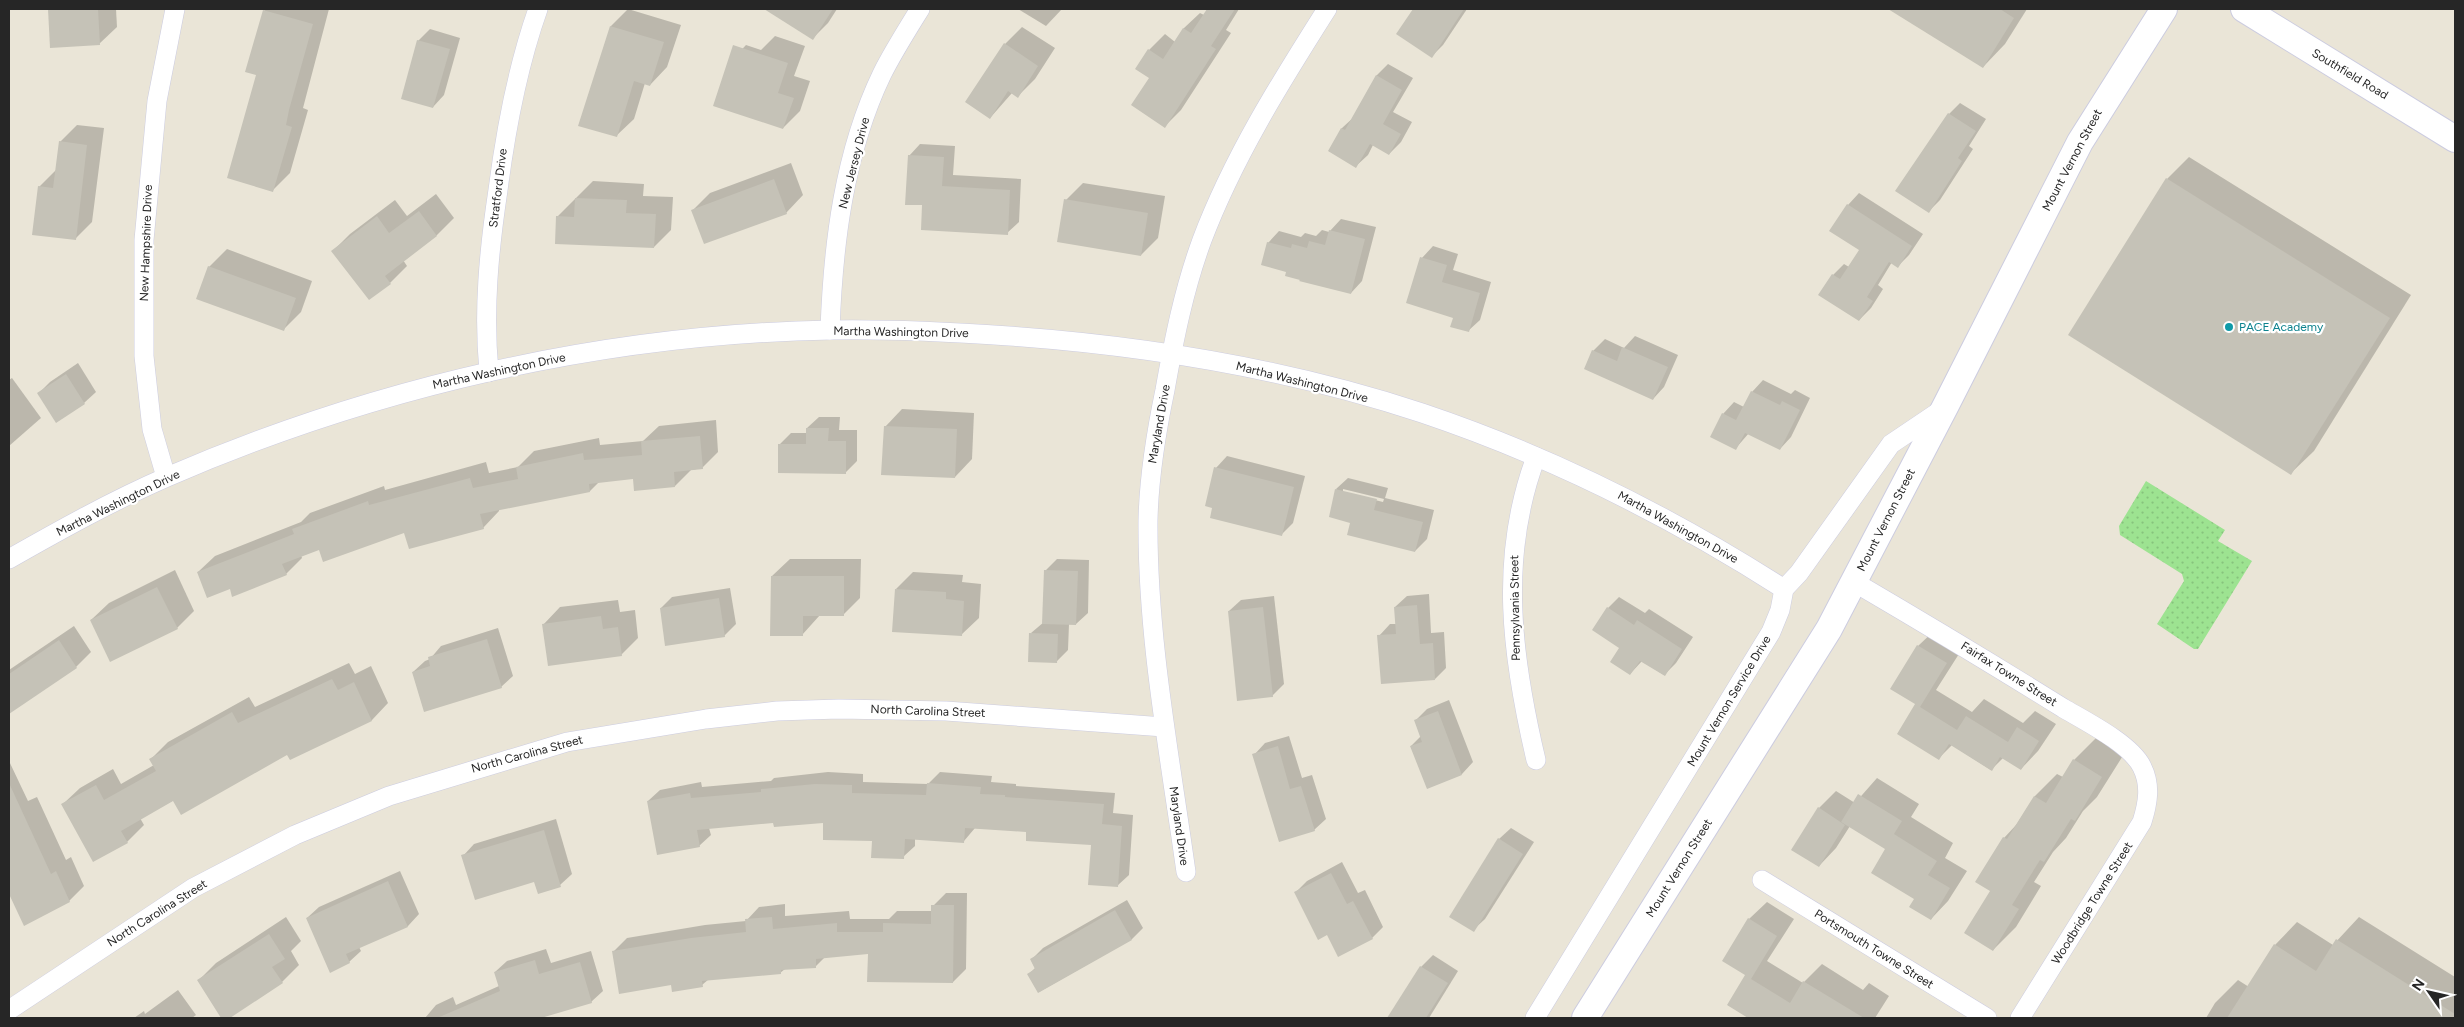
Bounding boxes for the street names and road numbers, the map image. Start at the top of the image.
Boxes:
street label: Southfield Road [2309,46,2391,102]
street label: Mount Vernon Street [2039,106,2105,213]
street label: New Jersey Drive [836,115,872,210]
street label: Stratford Drive [486,147,510,228]
street label: New Hampshire Drive [137,184,155,302]
street label: Martha Washington Drive [833,324,969,340]
street label: Martha Washington Drive [431,350,567,392]
street label: Martha Washington Drive [1235,359,1370,405]
street label: Maryland Drive [1145,383,1173,465]
street label: Mount Vernon Street [1854,466,1918,574]
street label: Martha Washington Drive [54,467,182,539]
street label: Martha Washington Drive [1615,488,1741,566]
street label: Pennsylvania Street [1507,555,1523,661]
street label: Mount Vernon Service Drive [1684,633,1774,769]
street label: Fairfax Towne Street [1958,639,2060,709]
street label: North Carolina Street [870,702,986,720]
street label: North Carolina Street [470,732,585,776]
street label: Maryland Drive [1167,785,1192,867]
street label: Mount Vernon Street [1643,816,1715,920]
street label: Woodbridge Towne Street [2049,839,2136,967]
street label: North Carolina Street [104,876,210,949]
street label: Portsmouth Towne Street [1812,907,1937,992]

